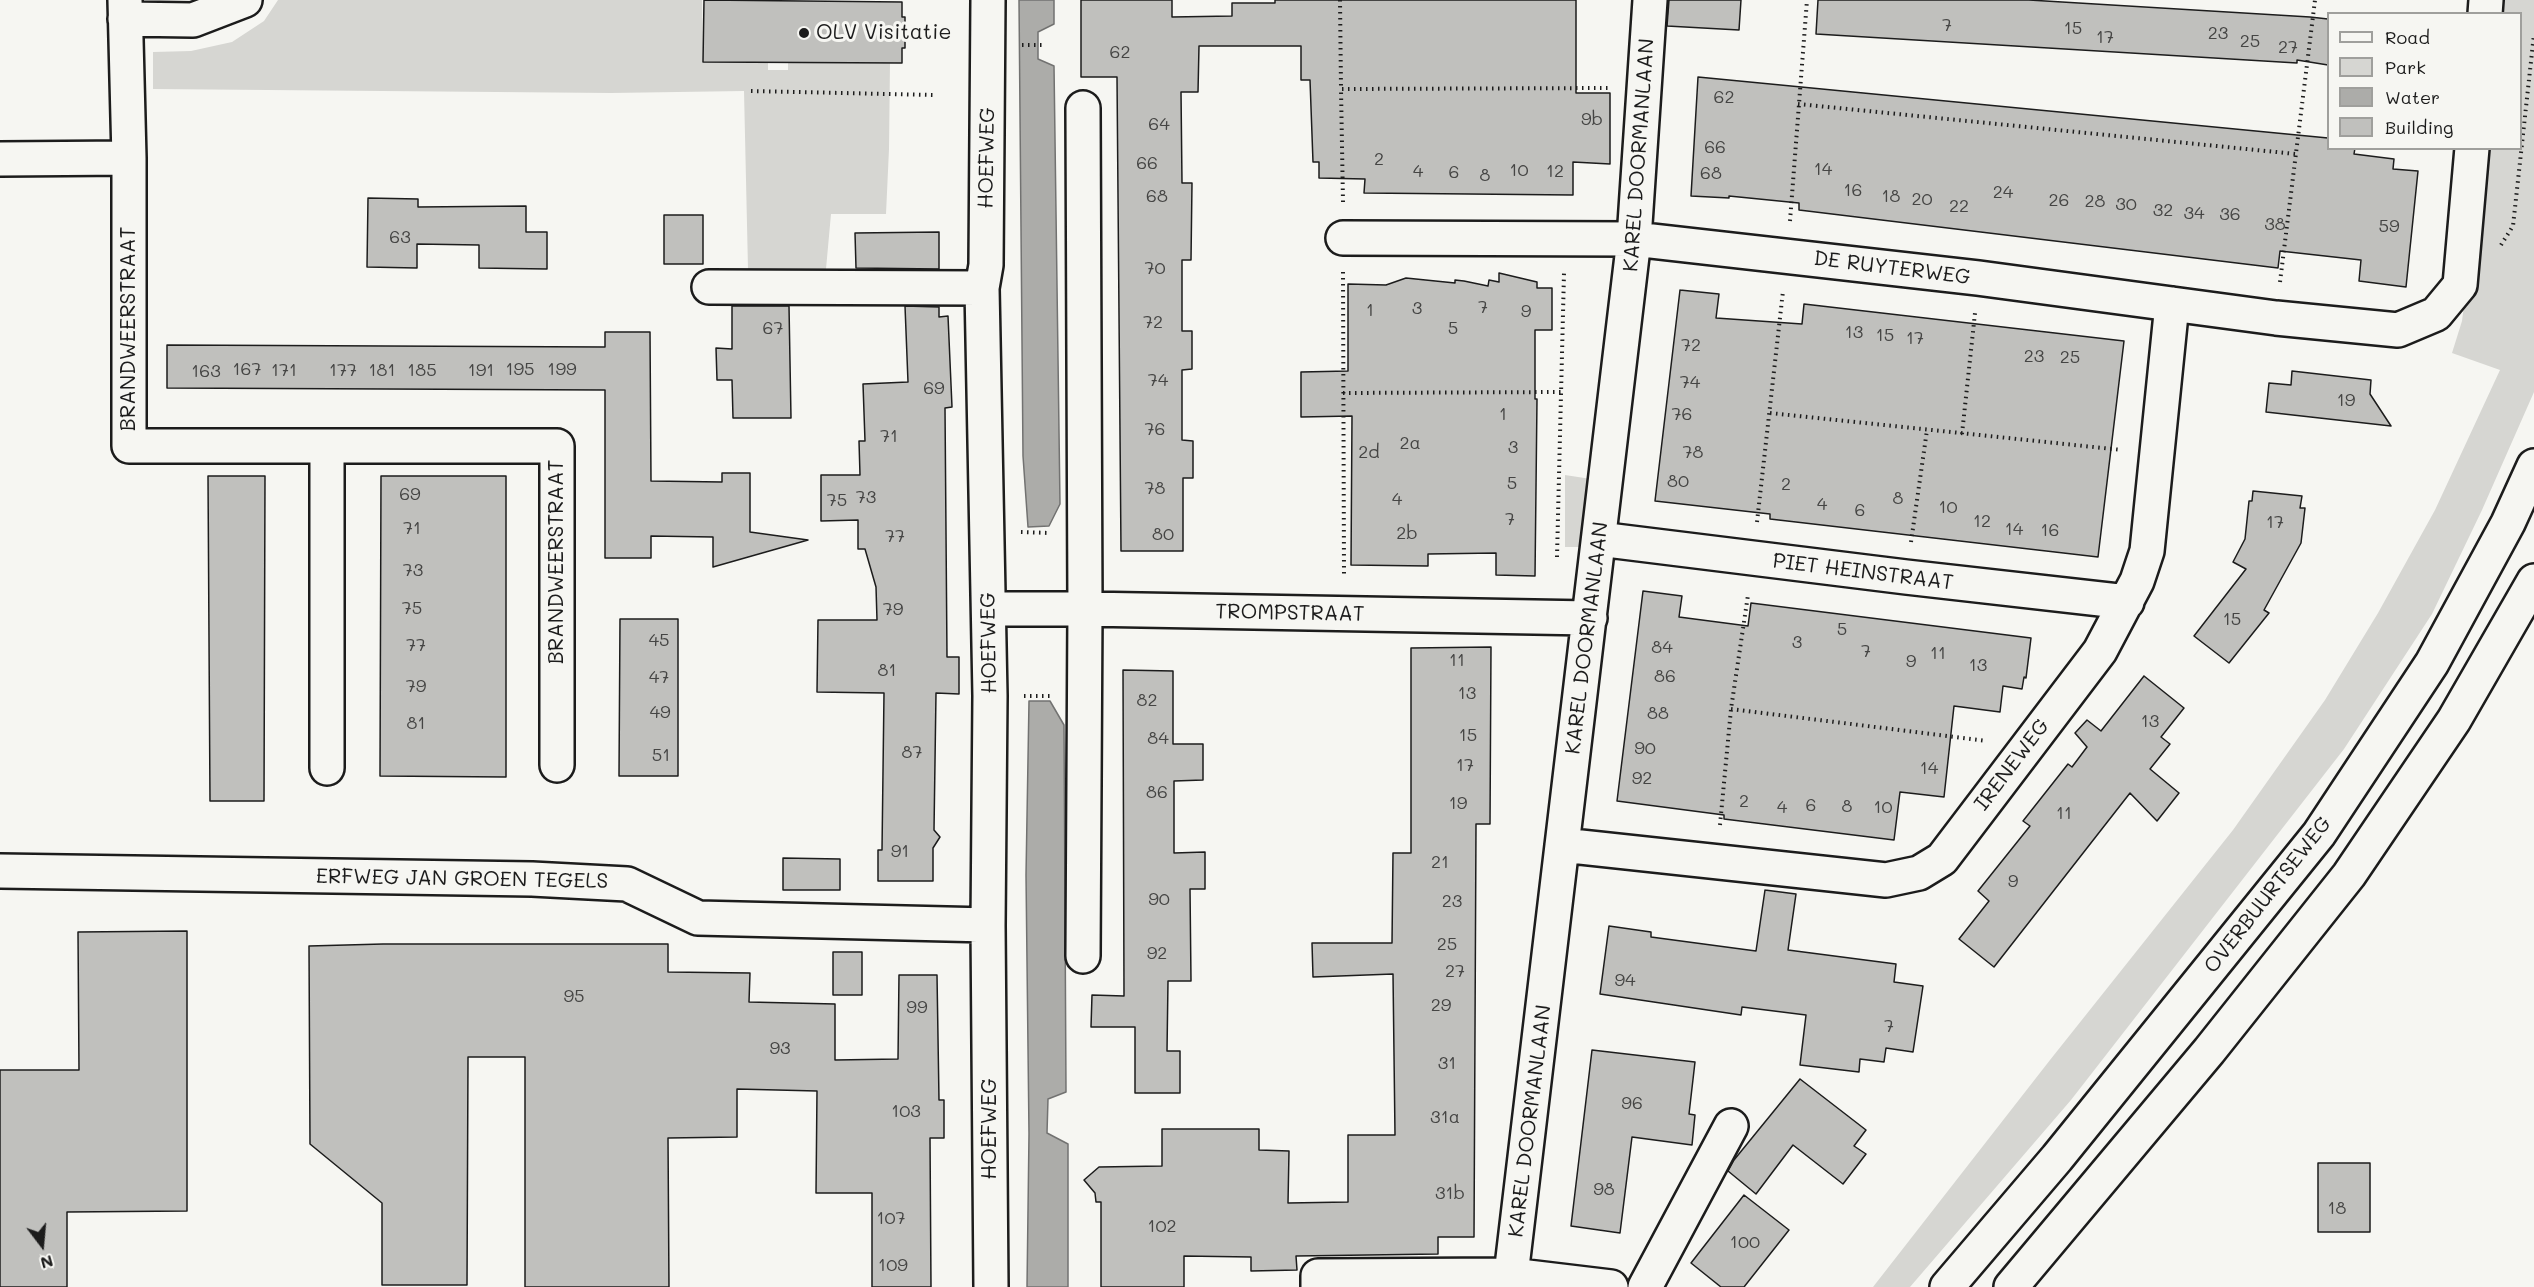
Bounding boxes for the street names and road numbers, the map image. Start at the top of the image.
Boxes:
street label: KAREL DOORMANLAAN [1618,37,1660,273]
street label: HOEFWEG [974,107,1000,209]
street label: BRANDWEERSTRAAT [116,227,142,431]
street label: DE RUYTERWEG [1812,246,1972,290]
street label: BRANDWEERSTRAAT [544,460,570,664]
street label: KAREL DOORMANLAAN [1560,520,1614,756]
street label: PIET HEINSTRAAT [1771,548,1955,596]
street label: HOEFWEG [976,592,1002,694]
street label: TROMPSTRAAT [1215,599,1365,627]
street label: IRENEWEG [1969,714,2055,816]
street label: OVERBUURTSEWEG [2199,812,2337,978]
street label: ERFWEG JAN GROEN TEGELS [316,864,608,894]
street label: KAREL DOORMANLAAN [1503,1003,1557,1239]
street label: HOEFWEG [977,1078,1003,1180]

